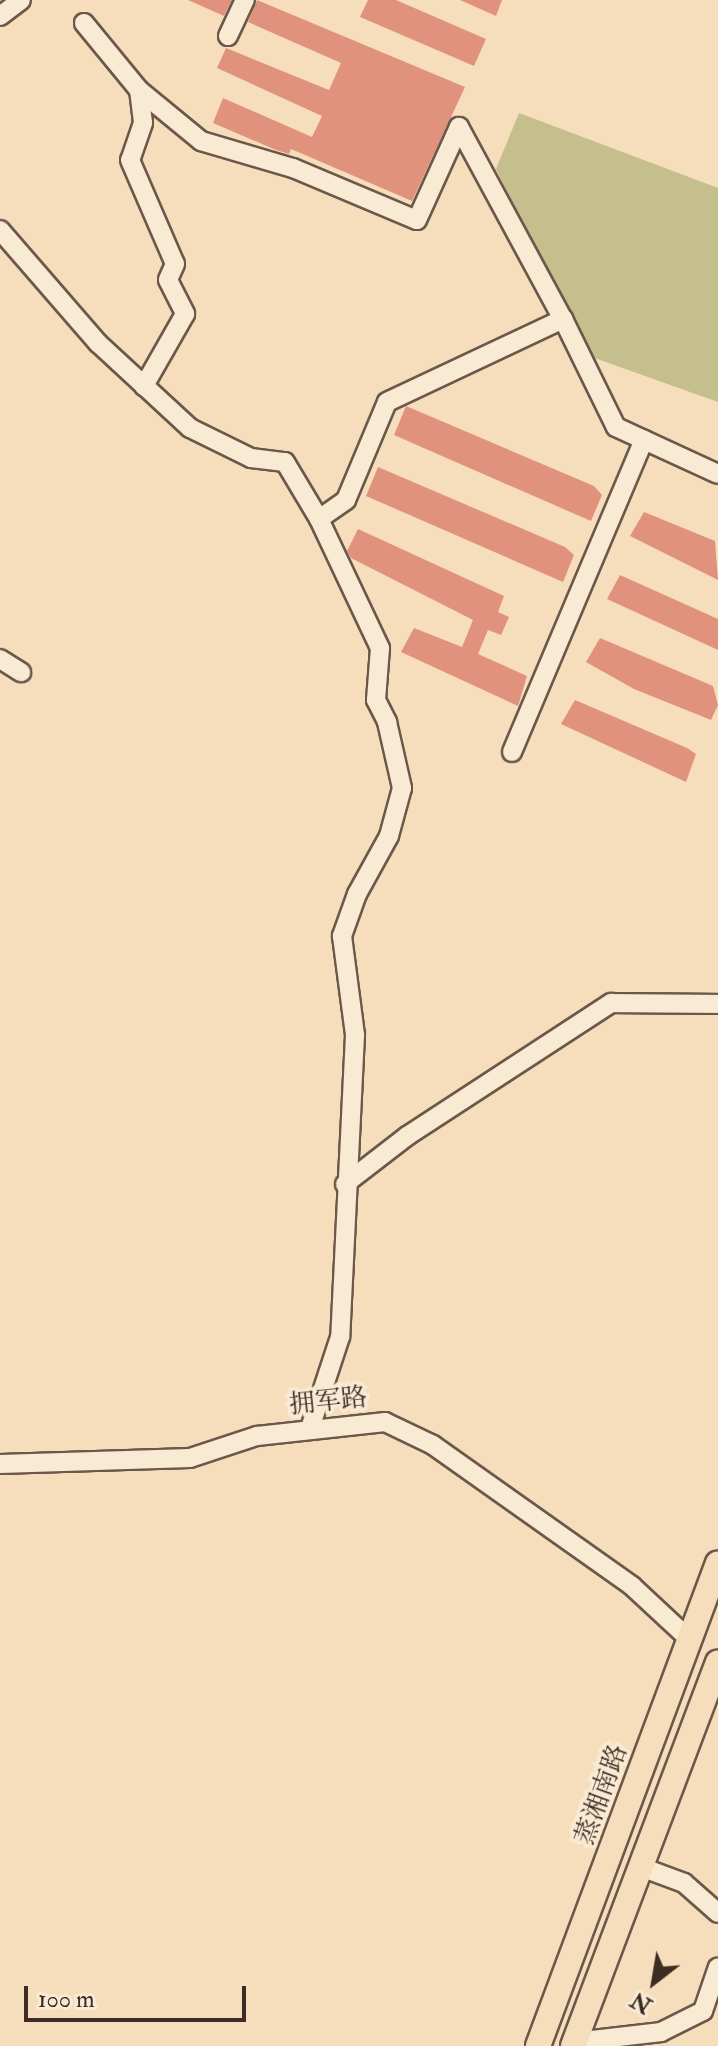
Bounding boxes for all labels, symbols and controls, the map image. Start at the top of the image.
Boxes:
street label: 拥军路 [288,1382,368,1422]
street label: 蒸湘南路 [570,1741,634,1849]
north arrow [614,1942,694,2022]
scale bar [28,1970,250,2020]
text: 100 m [38,1984,95,2015]
text: N [626,1986,657,2020]

